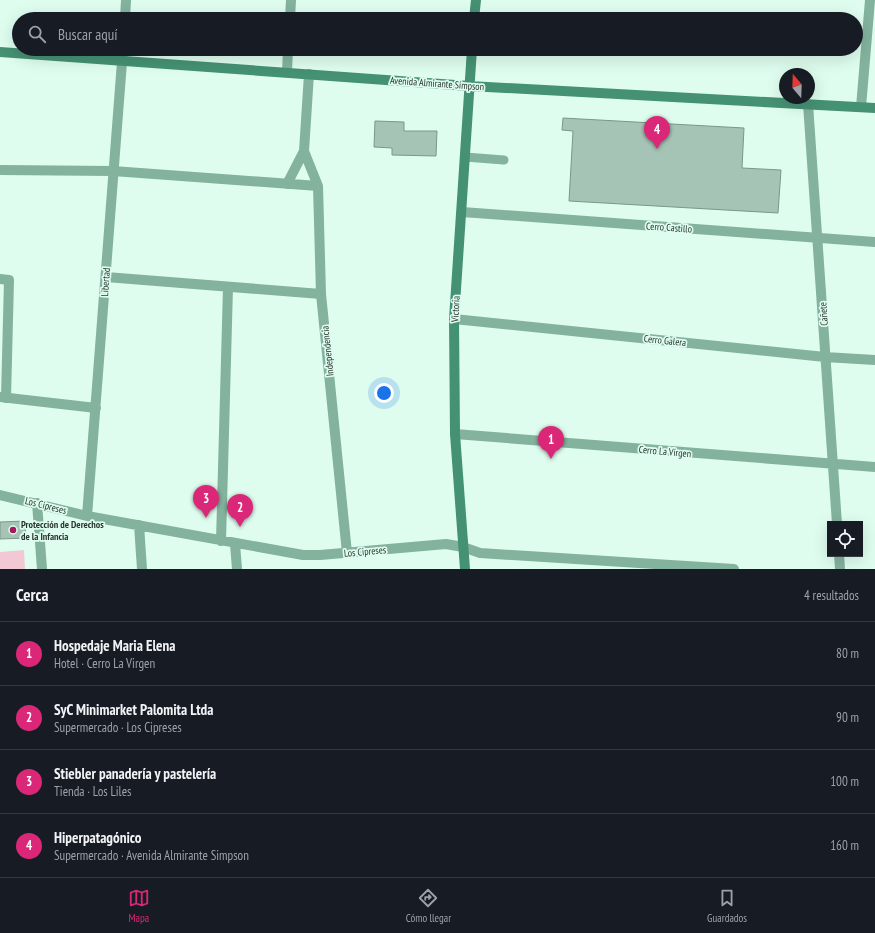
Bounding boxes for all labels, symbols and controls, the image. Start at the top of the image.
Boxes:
search box [12,12,863,56]
icon: search [26,23,48,45]
text: Buscar aquí [58,25,118,44]
north arrow [779,68,815,104]
street label: Avenida Almirante Simpson [389,74,484,93]
pin: 4 [644,116,670,149]
street label: Cerro Castillo [646,219,692,236]
street label: Libertad [98,267,113,297]
street label: Victoria [448,296,463,323]
street label: Cañete [816,302,831,326]
street label: Independencia [318,325,337,377]
street label: Cerro Galera [643,332,687,349]
your location [374,383,394,403]
pin: 1 [538,426,564,459]
street label: Cerro La Virgen [638,443,692,460]
pin: 3 [193,485,219,518]
street label: Los Cipreses [24,494,69,517]
pin: 2 [227,494,253,527]
place label: Protección de Derechos de la Infancia [21,518,104,543]
map controls [827,521,863,557]
button: locate [827,521,863,557]
marker: Protección de Derechos de la Infancia [8,525,18,535]
street label: Los Cipreses [343,543,387,560]
text: Cerca [16,584,49,606]
text: 4 resultados [804,587,859,604]
text: Hospedaje Maria Elena [54,636,175,655]
text: 1 [26,645,32,662]
text: 80 m [836,645,859,662]
text: Hotel · Cerro La Virgen [54,655,155,672]
text: SyC Minimarket Palomita Ltda [54,700,213,719]
text: 2 [26,709,32,726]
text: 90 m [836,709,859,726]
text: Supermercado · Los Cipreses [54,719,182,736]
text: Stiebler panadería y pastelería [54,764,216,783]
text: 3 [26,773,32,790]
text: 100 m [830,773,859,790]
text: Tienda · Los Liles [54,783,131,800]
text: Hiperpatagónico [54,828,142,847]
text: 4 [26,837,32,854]
text: 160 m [830,837,859,854]
text: Supermercado · Avenida Almirante Simpson [54,847,249,864]
tab: Mapa [128,887,150,925]
tab: Cómo llegar [406,887,451,925]
tab: Guardados [707,887,747,925]

